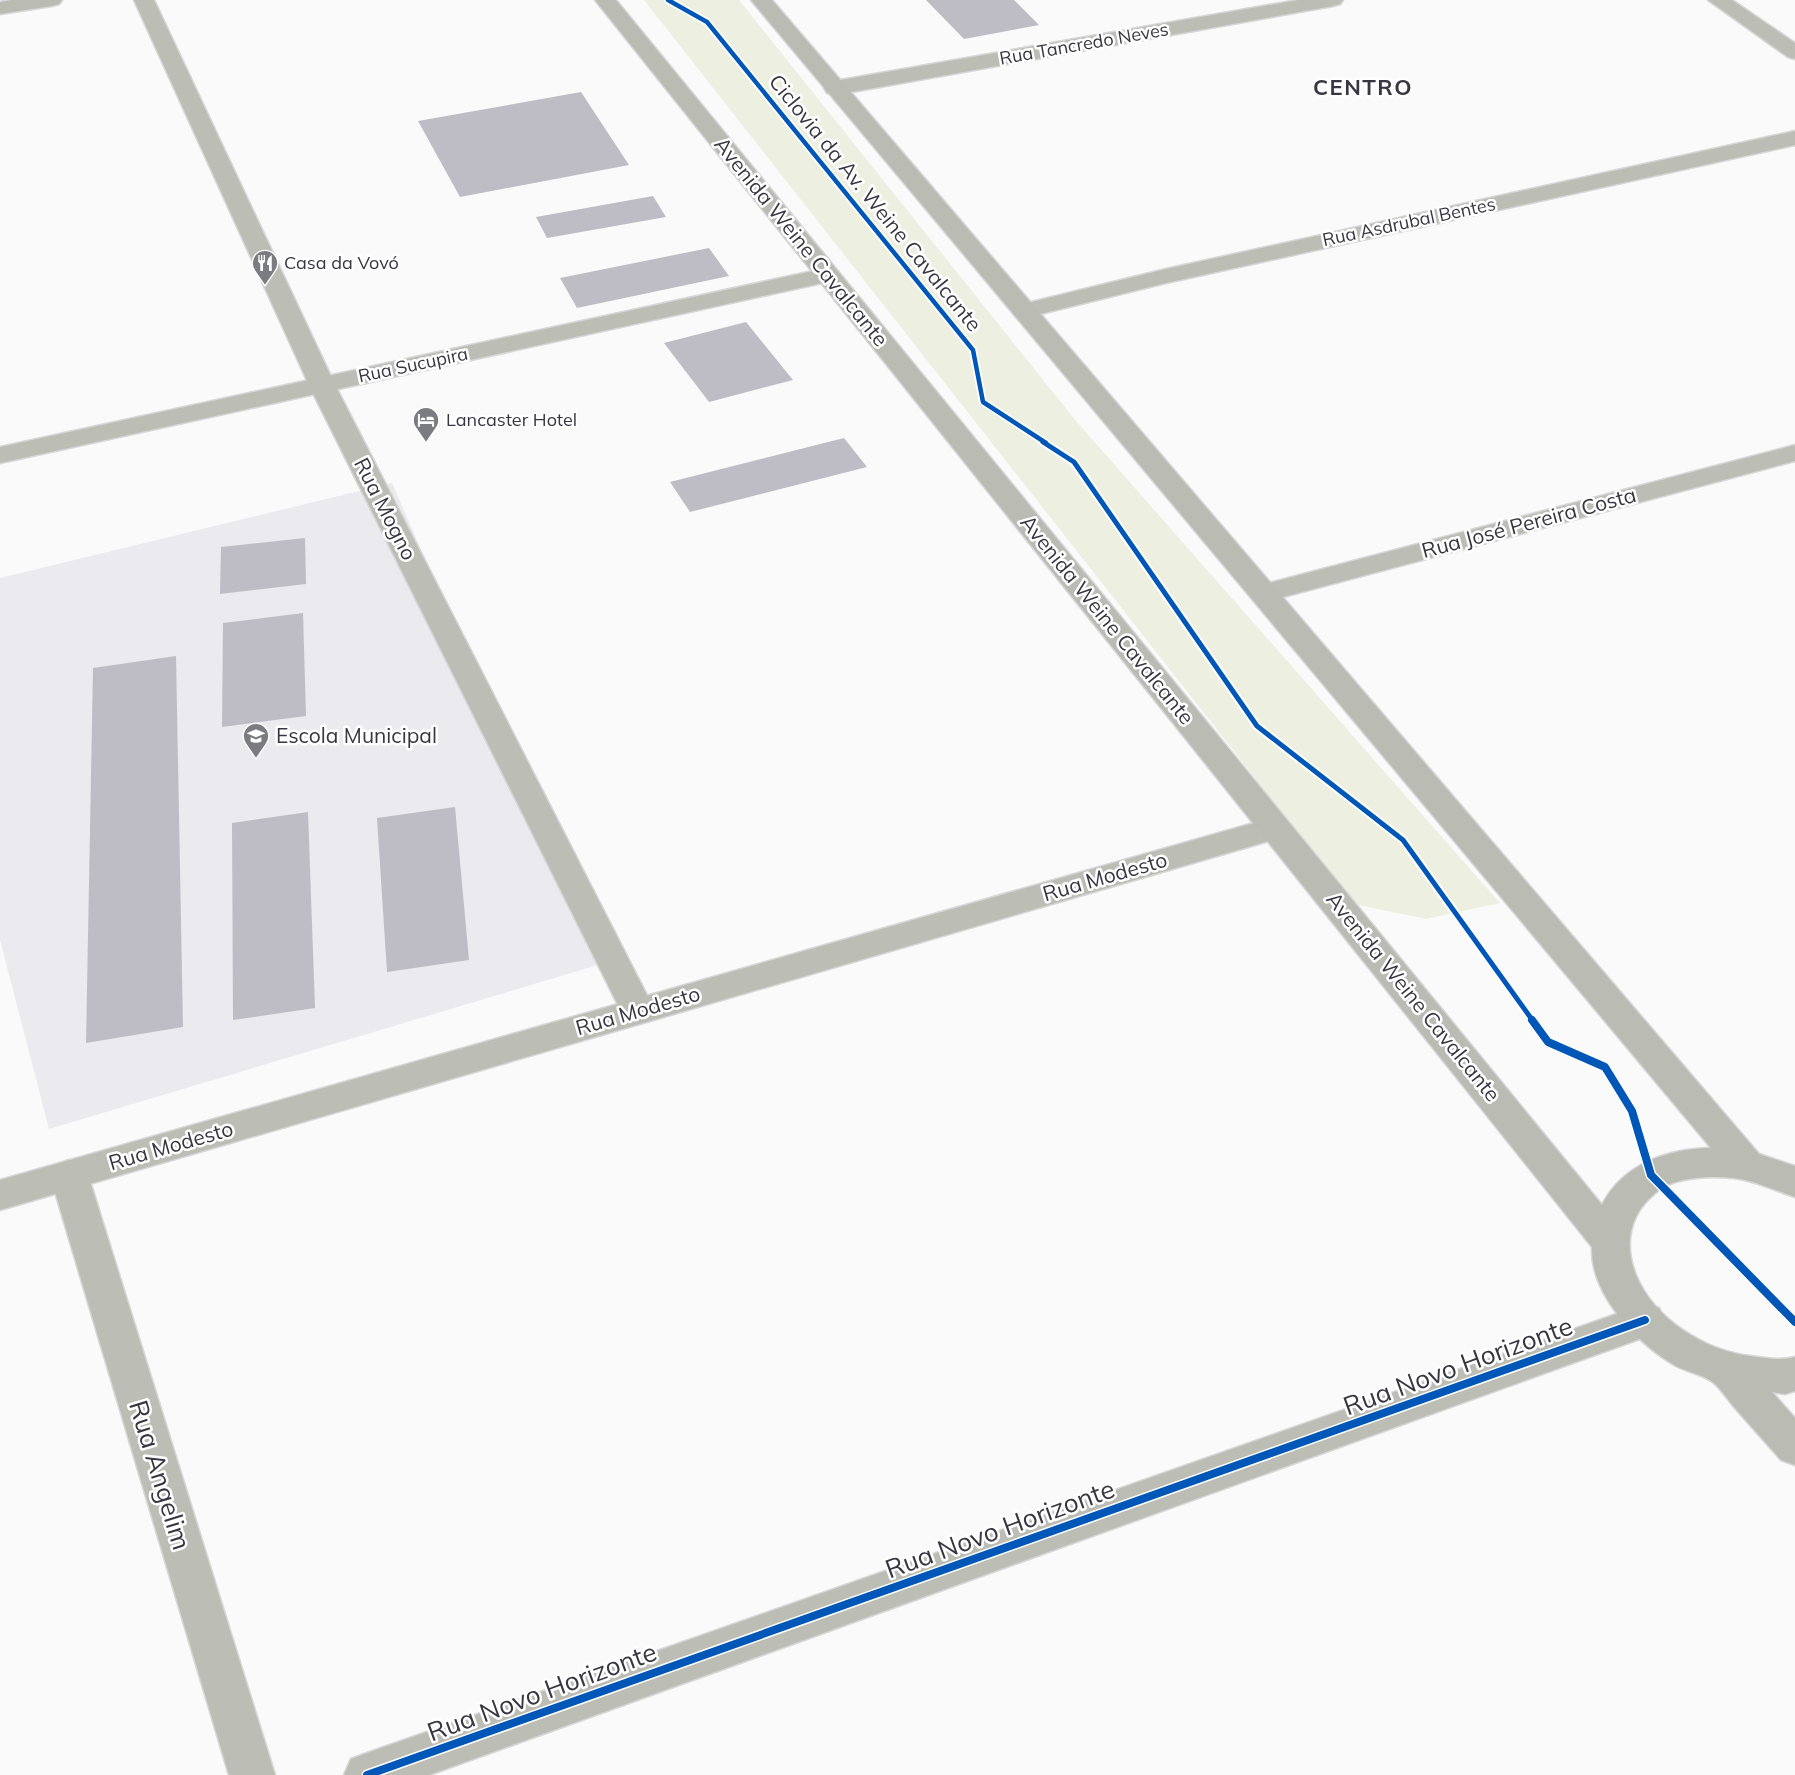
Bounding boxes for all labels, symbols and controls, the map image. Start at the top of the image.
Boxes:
street label: Rua Tancredo Neves [998,17,1170,70]
street label: Ciclovia da Av. Weine Cavalcante [764,68,988,336]
district label: CENTRO [1313,73,1413,101]
street label: Avenida Weine Cavalcante [709,131,894,351]
street label: Rua Asdrubal Bentes [1320,192,1498,251]
restaurant icon: Casa da Vovó [250,248,280,286]
place label: Casa da Vovó [284,251,399,274]
street label: Rua Sucupira [356,342,470,387]
hotel icon: Lancaster Hotel [411,405,441,443]
place label: Lancaster Hotel [446,408,577,431]
street label: Rua Mogno [349,453,423,564]
street label: Rua José Pereira Costa [1419,481,1639,563]
street label: Avenida Weine Cavalcante [1015,509,1200,729]
school or university icon: Escola Municipal [241,721,271,759]
place label: Escola Municipal [276,722,437,748]
street label: Rua Modesto [1039,846,1170,906]
street label: Avenida Weine Cavalcante [1321,886,1506,1106]
street label: Rua Modesto [572,980,703,1040]
street label: Rua Modesto [105,1115,236,1175]
street label: Rua Novo Horizonte [1339,1309,1577,1422]
street label: Rua Angelim [122,1396,199,1554]
street label: Rua Novo Horizonte [881,1472,1119,1585]
street label: Rua Novo Horizonte [423,1635,661,1748]

